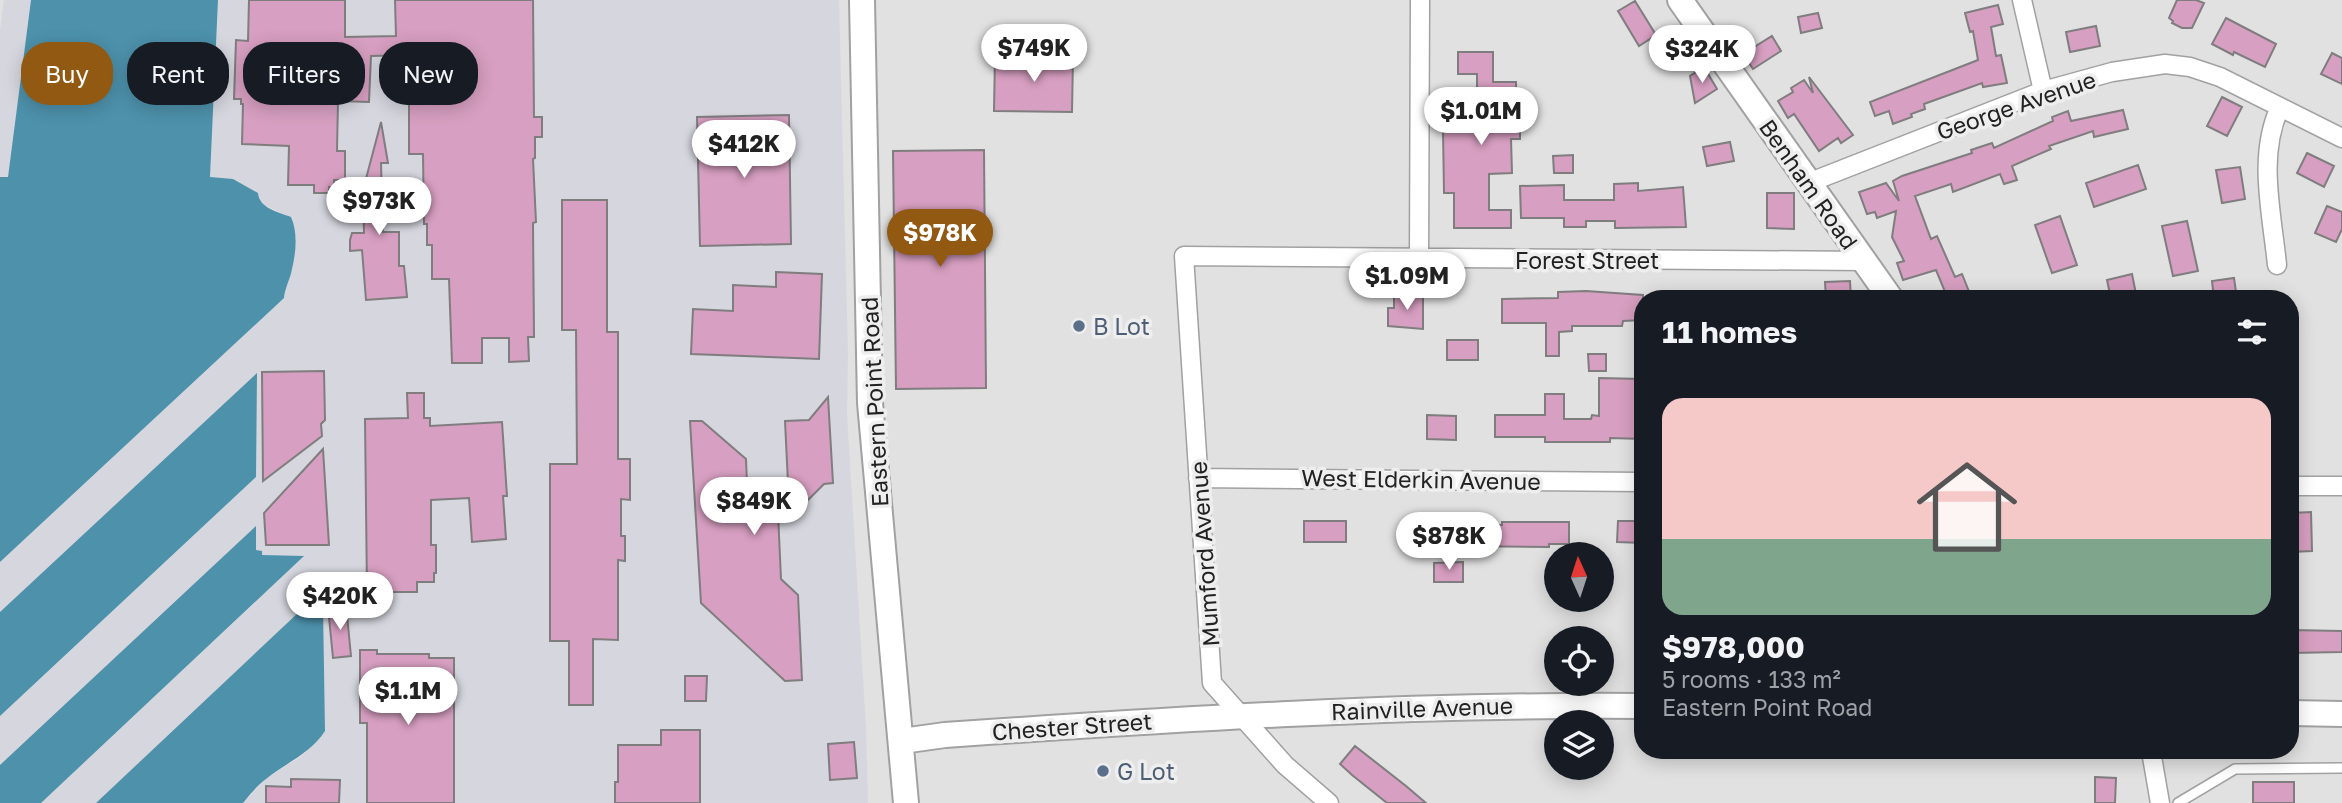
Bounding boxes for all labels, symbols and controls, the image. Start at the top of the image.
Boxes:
pin: $749K [985,24,1083,84]
pin: $324K [1653,25,1751,85]
text: $749K [997,33,1071,61]
text: $324K [1665,34,1739,62]
chip: Buy [21,42,113,105]
chip: Rent [127,42,229,105]
chip: Filters [243,42,365,105]
chip: New [379,42,478,105]
street label: George Avenue [1933,65,2099,145]
pin: $1.01M [1424,88,1538,147]
text: $1.01M [1440,96,1522,124]
street label: Benham Road [1754,114,1864,254]
pin: $412K [695,120,793,180]
text: $412K [708,129,780,157]
pin: $973K [330,177,428,237]
text: $973K [342,186,416,214]
pin: $978K [891,210,989,269]
text: $978K [903,218,977,246]
street label: Forest Street [1515,246,1659,274]
pin: $1.09M [1350,252,1464,312]
text: $1.09M [1365,261,1449,289]
street label: Eastern Point Road [855,296,893,508]
place label: B Lot [1093,312,1150,340]
icon: filters [2233,313,2271,351]
text: 11 homes [1662,314,1797,350]
marker: B Lot [1071,318,1087,334]
icon: home [1904,444,2030,570]
street label: Mumford Avenue [1184,460,1224,648]
street label: West Elderkin Avenue [1301,463,1541,495]
pin: $849K [705,477,803,537]
text: $849K [716,486,792,514]
pin: $878K [1400,512,1498,572]
text: $878K [1412,521,1486,549]
north arrow [1544,542,1614,612]
map controls [1544,542,1614,780]
pin: $420K [291,572,389,632]
text: $420K [302,581,378,609]
button: locate [1544,626,1614,696]
text: $978,000 [1662,629,1805,665]
text: 5 rooms · 133 m² [1662,665,1841,693]
pin: $1.1M [359,668,457,727]
text: $1.1M [375,676,441,704]
street label: Rainville Avenue [1331,691,1513,725]
text: Eastern Point Road [1662,693,1872,721]
street label: Chester Street [991,706,1153,746]
button: layers [1544,710,1614,780]
place label: G Lot [1117,757,1175,785]
marker: G Lot [1095,763,1111,779]

